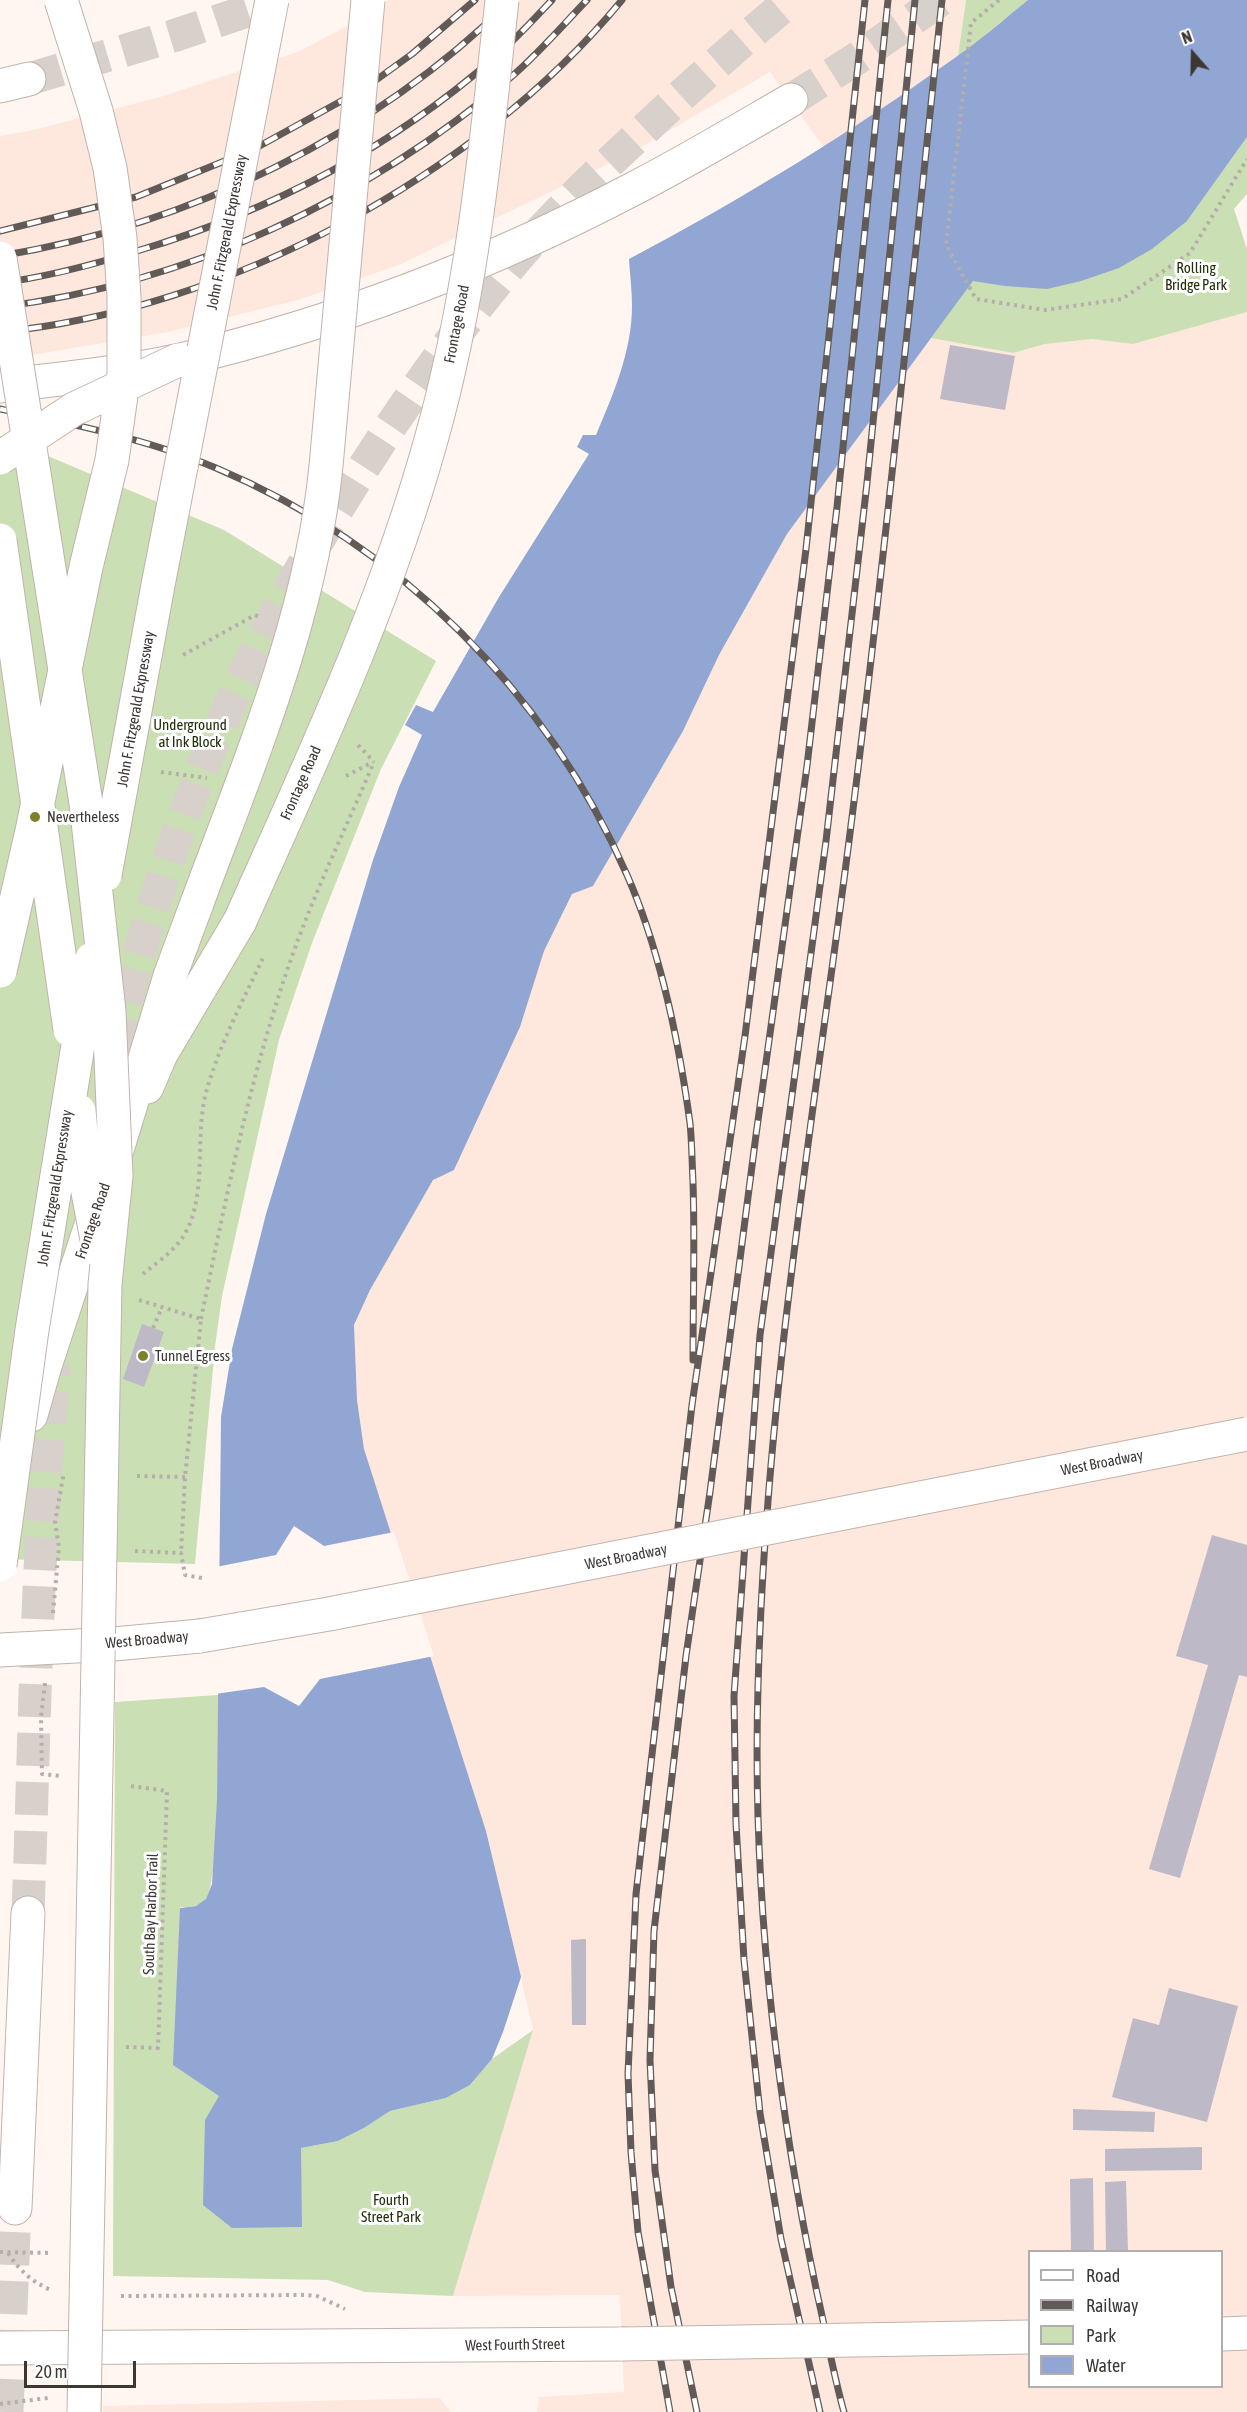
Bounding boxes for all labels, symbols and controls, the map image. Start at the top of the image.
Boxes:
north arrow [1163,24,1223,84]
text: N [1179,27,1194,47]
street label: John F. Fitzgerald Expressway [203,153,251,311]
park label: Rolling Bridge Park [1165,259,1227,294]
street label: Frontage Road [441,283,473,365]
street label: John F. Fitzgerald Expressway [113,630,159,788]
park label: Underground at Ink Block [153,716,227,751]
street label: Frontage Road [277,743,325,823]
place label: Nevertheless [47,808,119,826]
marker: Nevertheless [28,810,42,824]
street label: John F. Fitzgerald Expressway [34,1109,76,1267]
street label: Frontage Road [72,1181,114,1261]
place label: Tunnel Egress [155,1347,230,1365]
marker: Tunnel Egress [136,1349,150,1363]
street label: West Broadway [1059,1446,1145,1480]
street label: West Broadway [583,1540,669,1574]
street label: West Broadway [105,1627,189,1653]
street label: South Bay Harbor Trail [140,1853,162,1975]
park label: Fourth Street Park [361,2191,421,2226]
legend [1028,2250,1223,2388]
text: Road [1086,2265,1120,2286]
text: Railway [1086,2295,1138,2316]
text: Park [1086,2325,1116,2346]
street label: West Fourth Street [465,2335,565,2355]
scale bar [27,2349,140,2387]
text: Water [1086,2355,1125,2376]
text: 20 m [35,2361,67,2382]

